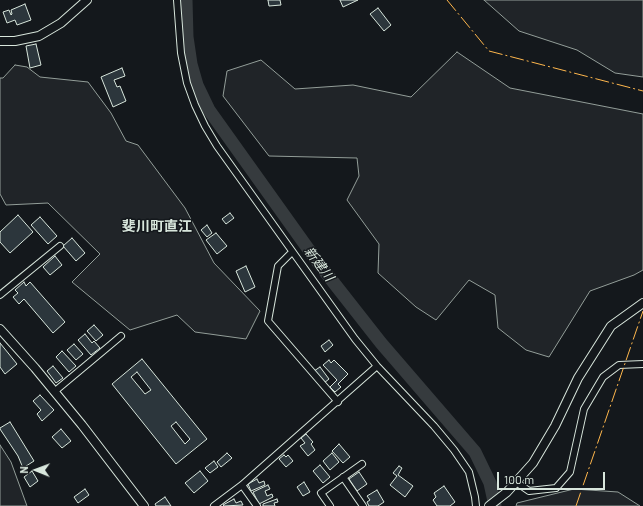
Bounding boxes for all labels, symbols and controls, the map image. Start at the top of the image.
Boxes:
district label: 斐川町直江 [122,218,192,234]
water label: 新建川 [301,244,337,284]
north arrow [16,450,56,490]
scale bar [499,464,607,490]
text: N [17,466,30,474]
text: 100 m [504,472,534,486]

